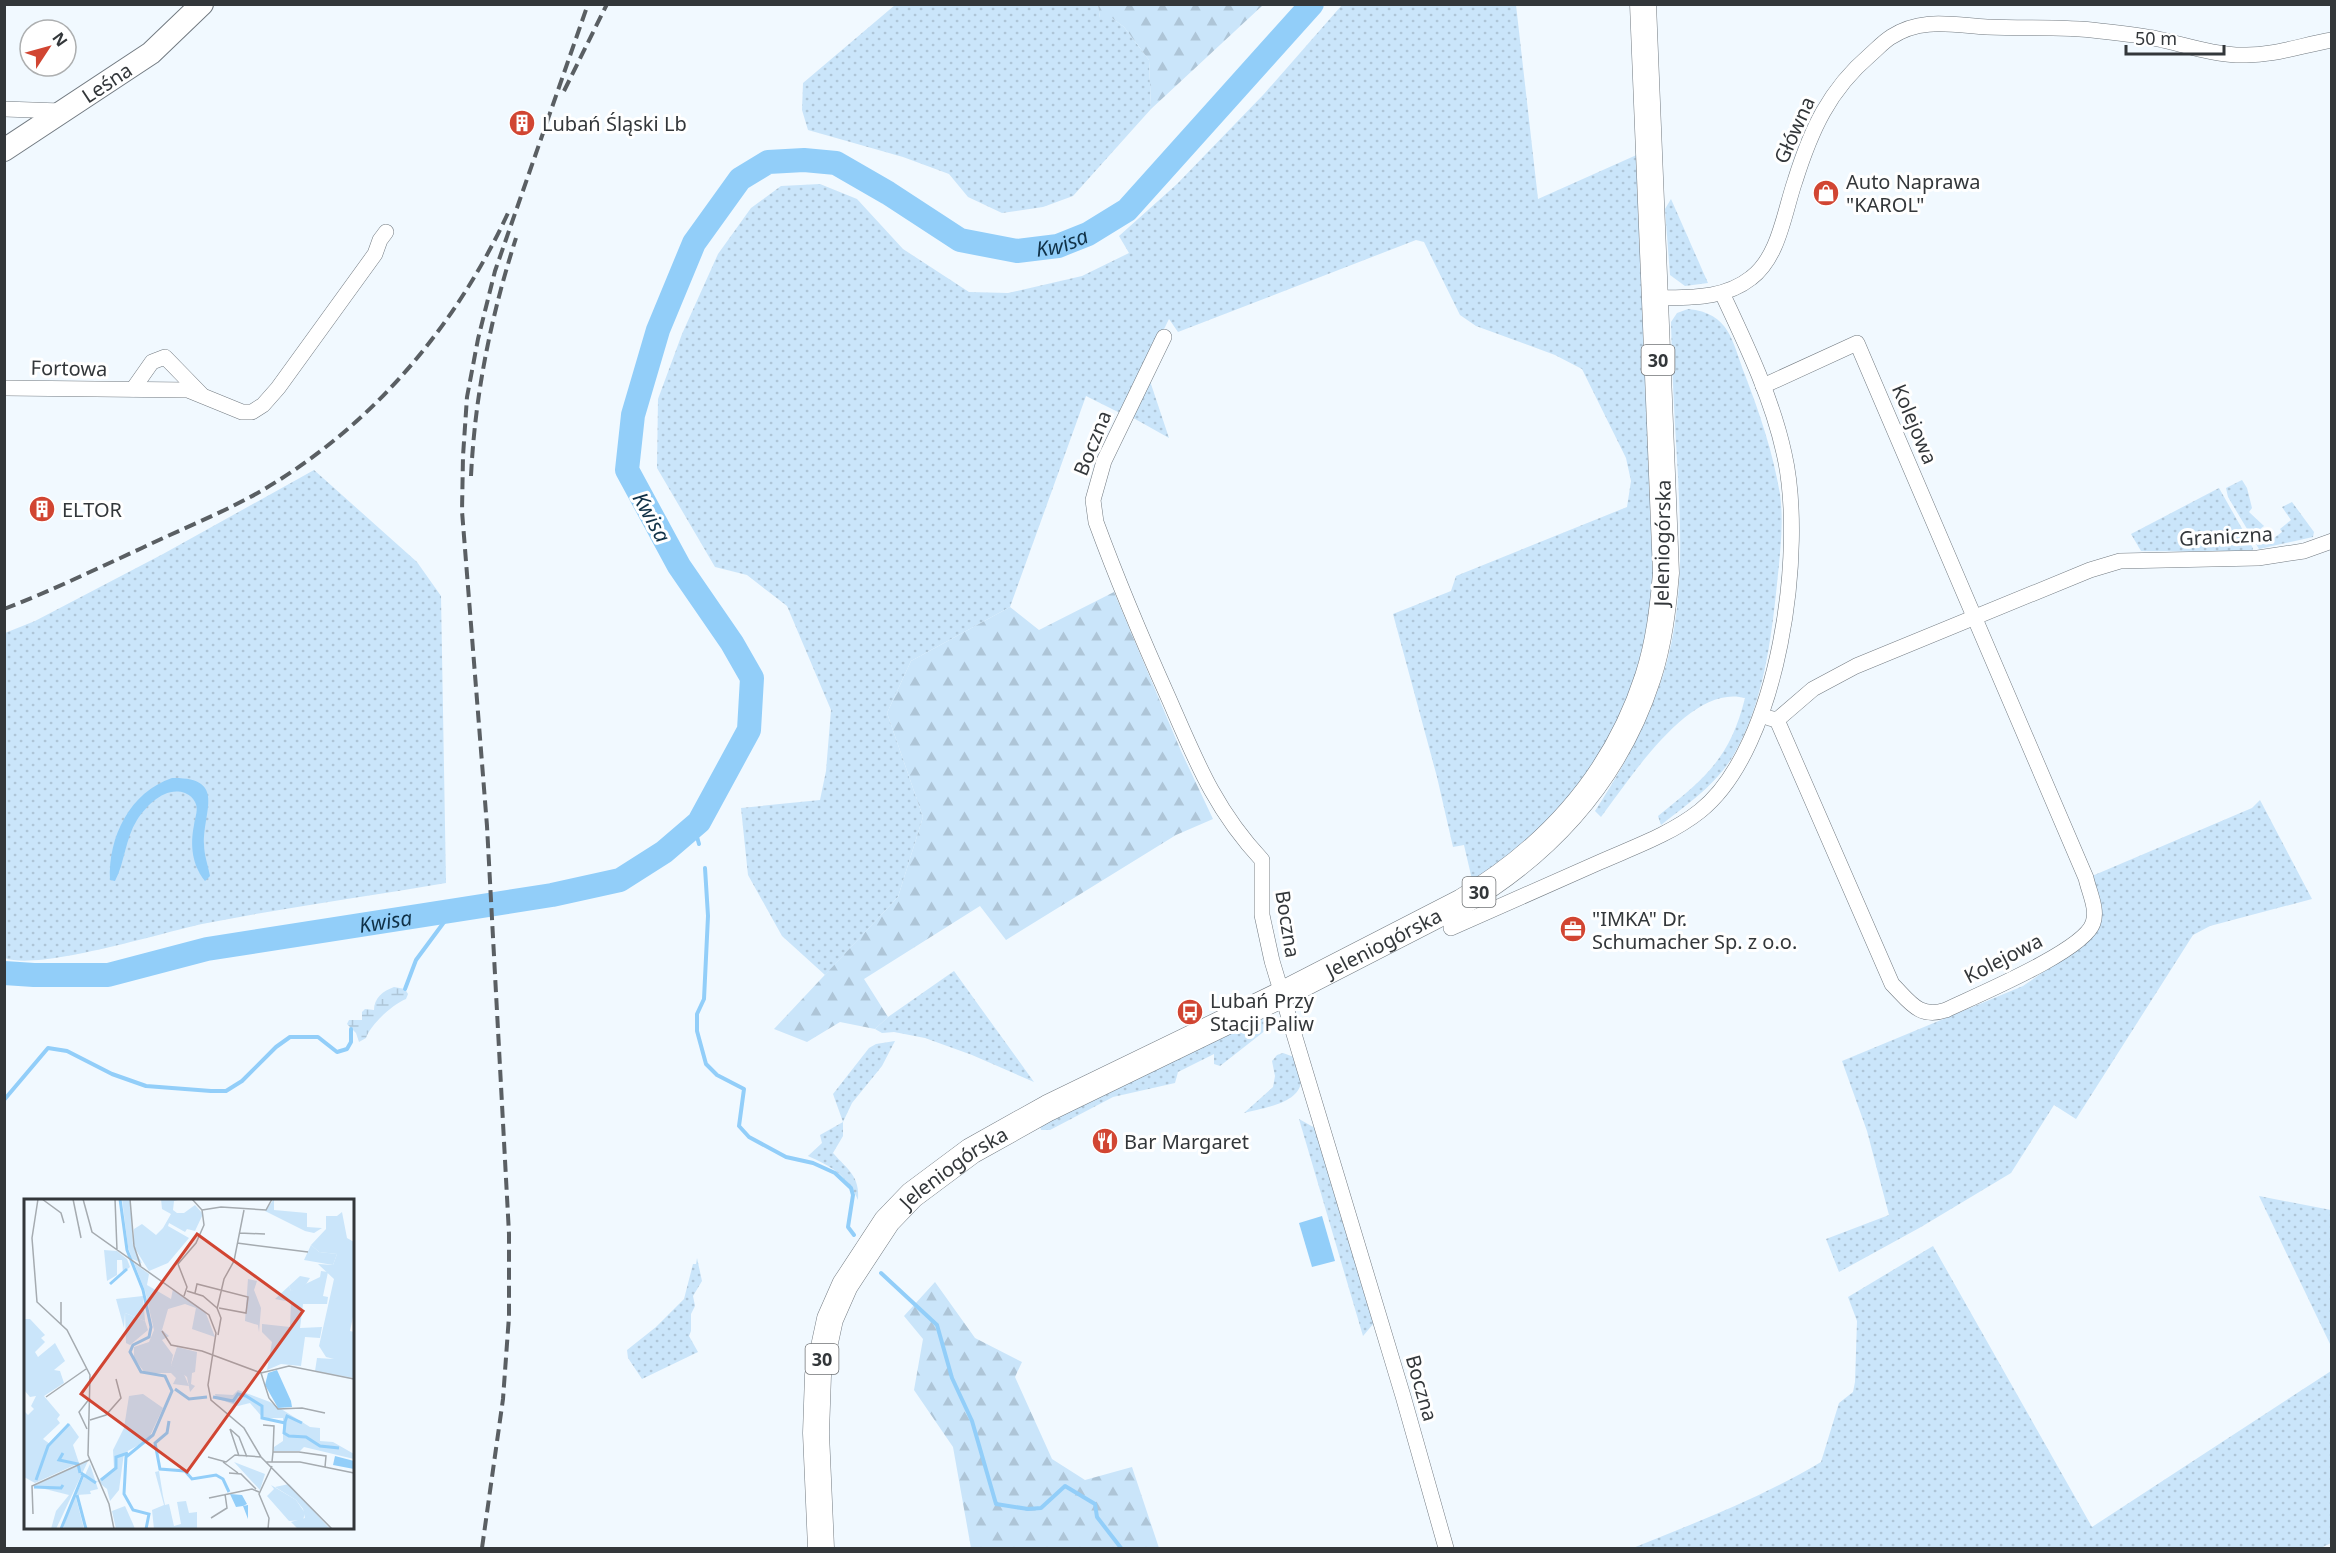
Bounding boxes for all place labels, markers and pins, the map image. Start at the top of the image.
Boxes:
building icon: Lubań Śląski Lb [507,108,537,138]
place label: Lubań Śląski Lb [542,110,687,137]
place label: Auto Naprawa "KAROL" [1846,168,1980,218]
shop icon: Auto Naprawa "KAROL" [1811,178,1841,208]
building icon: ELTOR [27,494,57,524]
place label: ELTOR [62,496,123,523]
place label: "IMKA" Dr. Schumacher Sp. z o.o. [1592,905,1797,955]
office icon: "IMKA" Dr. Schumacher Sp. z o.o. [1558,914,1588,944]
place label: Lubań Przy Stacji Paliw [1210,987,1315,1037]
bus stop icon: Lubań Przy Stacji Paliw [1175,997,1205,1027]
restaurant icon: Bar Margaret [1090,1126,1120,1156]
place label: Bar Margaret [1124,1128,1249,1155]

